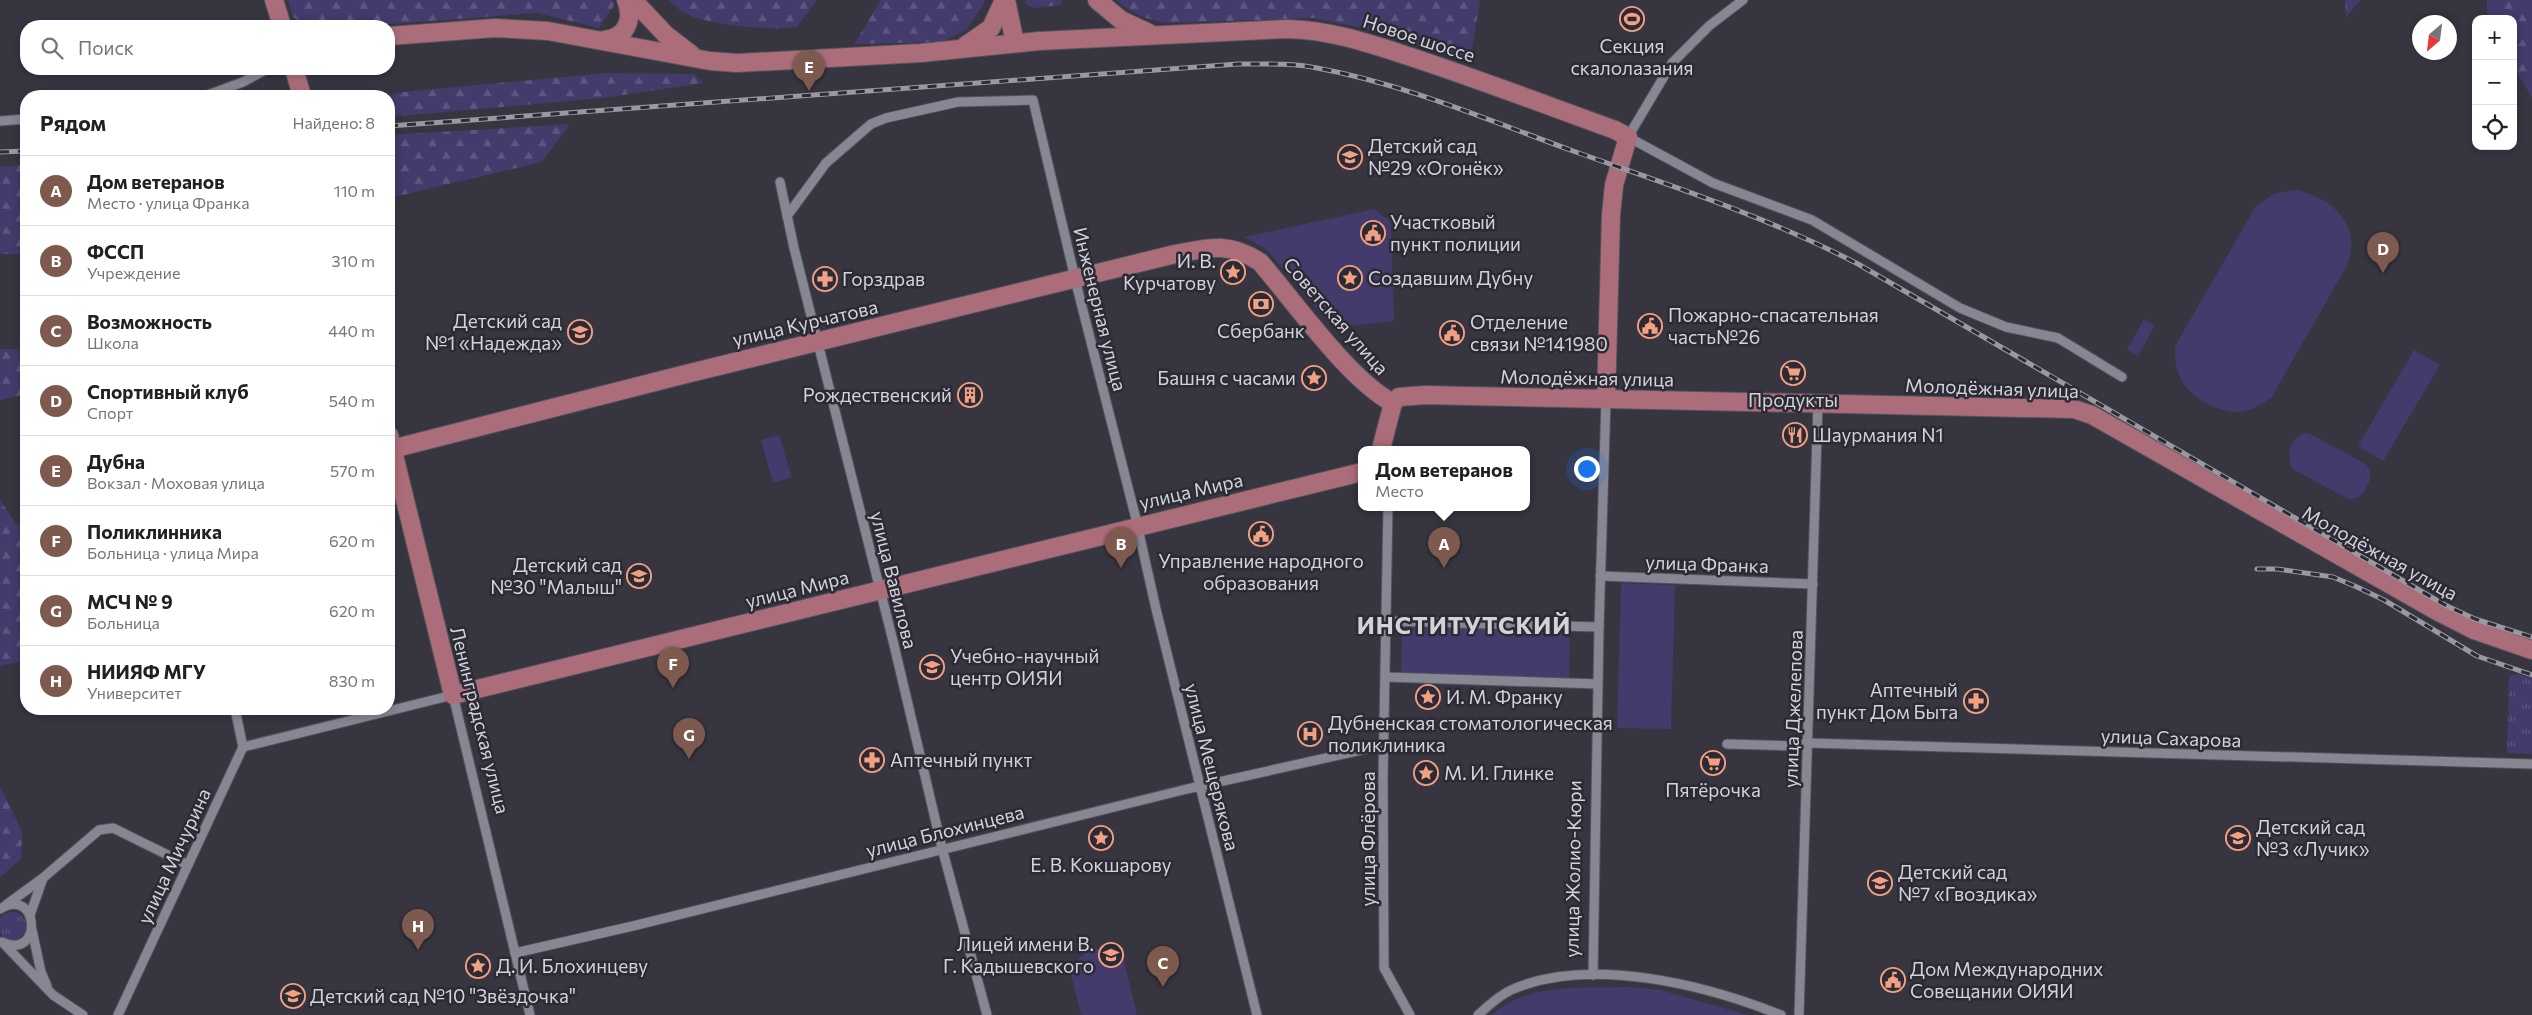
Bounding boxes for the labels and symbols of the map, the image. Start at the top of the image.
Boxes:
sports icon: Секция скалолазания [1619,6,1645,32]
street label: Новое шоссе [1360,9,1478,66]
north arrow [2412,15,2457,60]
place label: Секция скалолазания [1570,34,1694,79]
pin: E [793,50,825,91]
place label: Детский сад №29 «Огонёк» [1368,134,1504,179]
school or university icon: Детский сад №29 «Огонёк» [1337,144,1363,170]
place label: Участковый пункт полиции [1390,210,1521,255]
public building icon: Участковый пункт полиции [1360,220,1386,246]
street label: Инженерная улица [1069,225,1132,393]
pin: D [2367,232,2399,273]
place label: И. В. Курчатову [1123,249,1216,294]
street label: Советская улица [1279,252,1394,379]
place icon: И. В. Курчатову [1220,259,1246,285]
place icon: Создавшим Дубну [1337,265,1363,291]
pharmacy icon: Горздрав [812,266,838,292]
place label: Создавшим Дубну [1368,266,1533,289]
place label: Горздрав [842,267,925,290]
bank icon: Сбербанк [1248,291,1274,317]
street label: улица Курчатова [730,295,880,350]
place label: Пожарно-спасательная часть№26 [1668,303,1879,348]
place label: Детский сад №1 «Надежда» [425,309,562,354]
place label: Отделение связи №141980 [1470,310,1608,355]
public building icon: Пожарно-спасательная часть№26 [1637,313,1663,339]
school or university icon: Детский сад №1 «Надежда» [567,319,593,345]
place label: Сбербанк [1217,319,1305,342]
public building icon: Отделение связи №141980 [1439,320,1465,346]
supermarket icon: Продукты [1780,360,1806,386]
street label: Молодёжная улица [1500,364,1674,391]
place icon: Башня с часами [1301,365,1327,391]
place label: Башня с часами [1157,366,1296,389]
street label: Молодёжная улица [1905,373,2079,402]
building icon: Рождественский [957,382,983,408]
place label: Рождественский [803,383,952,406]
place label: Продукты [1748,388,1838,411]
restaurant icon: Шаурмания N1 [1782,422,1808,448]
place label: Шаурмания N1 [1812,423,1944,446]
your location [1574,456,1600,482]
street label: улица Мира [1137,467,1245,514]
street label: Молодёжная улица [2299,500,2462,605]
street label: улица Вавилова [866,509,923,651]
public building icon: Управление народного образования [1248,521,1274,547]
pin: B [1105,527,1137,568]
pin: A [1428,527,1460,568]
place label: Управление народного образования [1158,549,1364,594]
street label: улица Франка [1645,550,1769,577]
place label: Детский сад №30 "Малыш" [490,553,622,598]
school or university icon: Детский сад №30 "Малыш" [626,563,652,589]
street label: улица Мира [743,565,851,612]
district label: ИНСТИТУТСКИЙ [1357,610,1571,639]
street label: Ленинградская улица [446,624,515,816]
street label: улица Джелепова [1778,629,1807,788]
place label: Учебно-научный центр ОИЯИ [950,644,1099,689]
pin: F [657,647,689,688]
school or university icon: Учебно-научный центр ОИЯИ [919,654,945,680]
place label: Аптечный пункт Дом Быта [1816,678,1958,723]
street label: улица Мещерякова [1181,681,1244,853]
place icon: И. М. Франку [1415,684,1441,710]
place label: И. М. Франку [1446,685,1563,708]
pharmacy icon: Аптечный пункт Дом Быта [1963,688,1989,714]
place label: Дубненская стоматологическая поликлиника [1328,711,1613,756]
pin: G [673,718,705,759]
hospital icon: Дубненская стоматологическая поликлиника [1297,721,1323,747]
street label: улица Сахарова [2100,724,2242,751]
pharmacy icon: Аптечный пункт [859,747,885,773]
place label: Аптечный пункт [890,748,1033,771]
supermarket icon: Пятёрочка [1700,750,1726,776]
place icon: М. И. Глинке [1413,760,1439,786]
place label: М. И. Глинке [1444,761,1554,784]
street label: улица Флёрова [1356,771,1379,907]
place label: Пятёрочка [1665,778,1761,801]
street label: улица Жолио-Кюри [1559,780,1586,958]
street label: улица Мичурина [132,784,215,927]
street label: улица Блохинцева [863,800,1026,861]
place label: Детский сад №3 «Лучик» [2256,815,2370,860]
place icon: Е. В. Кокшарову [1088,825,1114,851]
school or university icon: Детский сад №3 «Лучик» [2225,825,2251,851]
place label: Е. В. Кокшарову [1030,853,1172,876]
place label: Детский сад №7 «Гвоздика» [1898,860,2038,905]
school or university icon: Детский сад №7 «Гвоздика» [1867,870,1893,896]
pin: H [402,909,434,950]
place label: Лицей имени В. Г. Кадышевского [943,932,1094,977]
school or university icon: Лицей имени В. Г. Кадышевского [1098,942,1124,968]
pin: C [1147,946,1179,987]
place icon: Д. И. Блохинцеву [465,953,491,979]
place label: Д. И. Блохинцеву [496,954,648,977]
place label: Дом Международних Совещании ОИЯИ [1910,957,2103,1002]
public building icon: Дом Международних Совещании ОИЯИ [1880,967,1906,993]
school or university icon: Детский сад №10 "Звёздочка" [280,983,306,1009]
place label: Детский сад №10 "Звёздочка" [310,984,576,1007]

